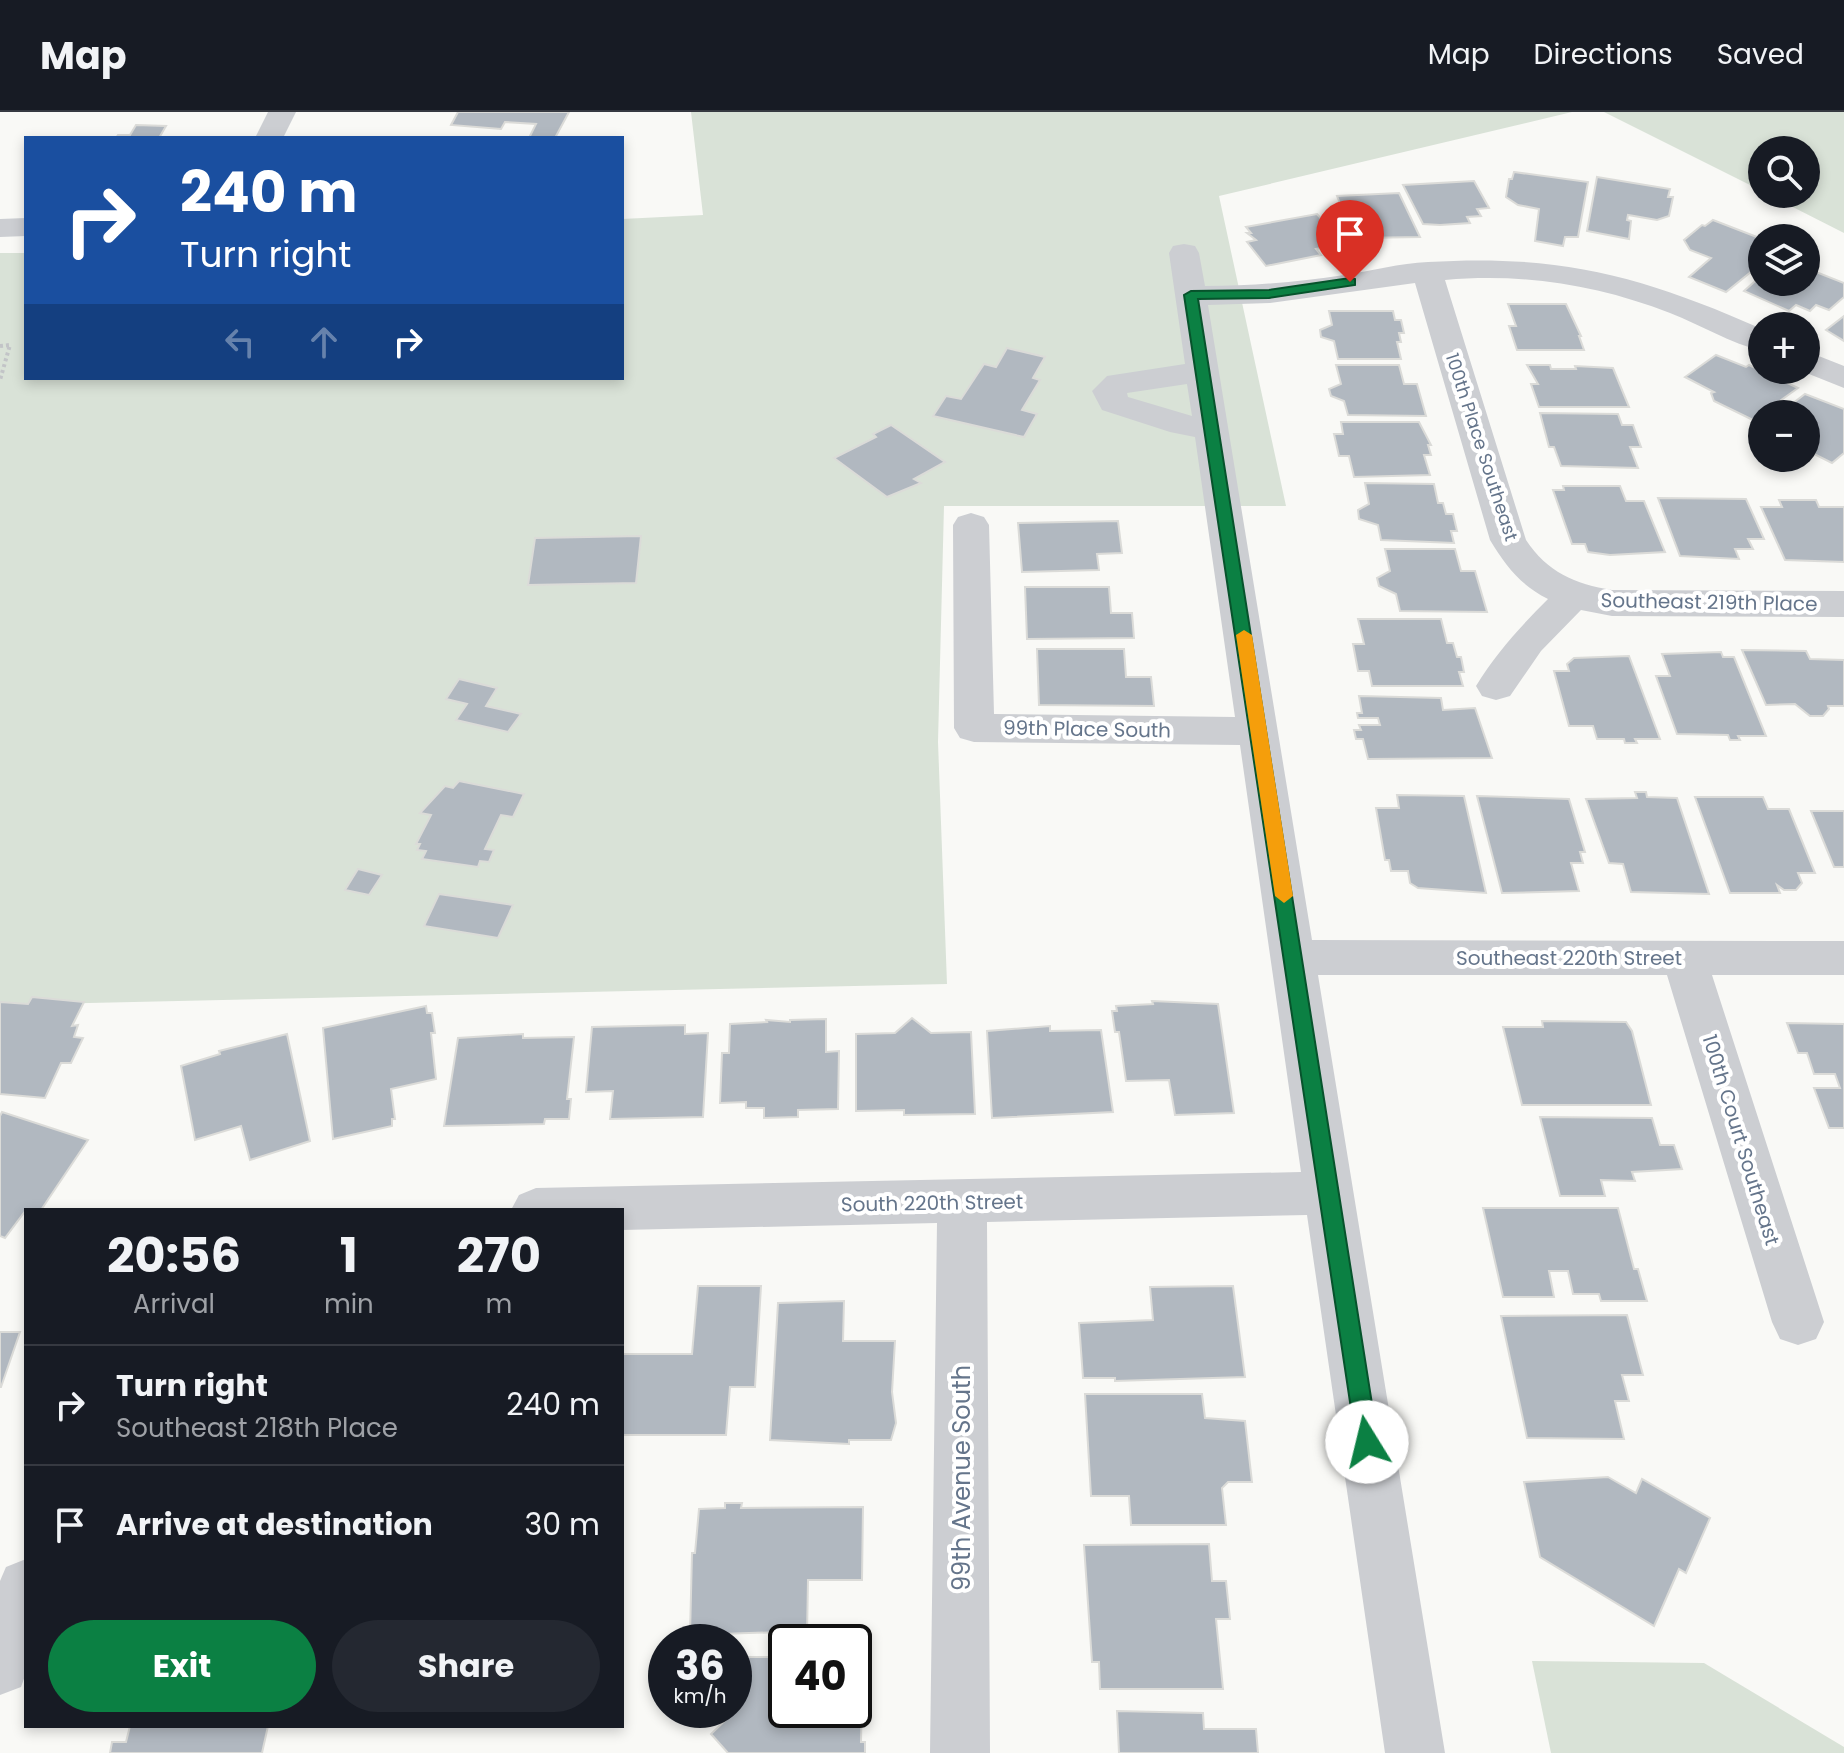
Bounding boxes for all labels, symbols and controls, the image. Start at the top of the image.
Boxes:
text: Map [40,29,127,82]
text: Map [1428,35,1490,74]
text: Directions [1534,35,1673,74]
text: Saved [1717,35,1804,74]
map controls [1748,136,1820,472]
button: search [1748,136,1820,208]
text: 240 m [180,153,358,232]
icon: right [48,168,152,272]
pin [1316,200,1384,282]
icon: arrive [1328,212,1372,256]
button: layers [1748,224,1820,296]
text: Turn right [180,229,351,280]
button: + [1748,312,1820,384]
icon: left [218,320,262,364]
icon: ahead [302,320,346,364]
icon: right [386,320,430,364]
street label: 100th Place Southeast [1440,350,1524,544]
button: − [1748,400,1820,472]
street label: Southeast 219th Place [1600,586,1818,618]
street label: 99th Place South [1003,714,1171,744]
street label: Southeast 220th Street [1456,944,1682,972]
street label: 100th Court Southeast [1696,1031,1786,1249]
street label: South 220th Street [841,1187,1023,1219]
text: 20:56 [107,1222,241,1289]
text: 1 [340,1222,358,1289]
text: 270 [457,1222,541,1289]
text: Arrival [133,1286,215,1322]
text: min [324,1286,374,1322]
text: m [485,1286,512,1322]
text: Turn right [116,1364,268,1407]
street label: 99th Avenue South [945,1365,978,1591]
icon: right [48,1383,92,1427]
text: 240 m [506,1383,600,1426]
position arrow [1325,1400,1409,1484]
text: Southeast 218th Place [116,1410,398,1446]
icon: arrive [48,1503,92,1547]
text: Arrive at destination [116,1503,433,1546]
text: 30 m [525,1503,600,1546]
button: Exit [48,1620,316,1712]
button: Share [332,1620,600,1712]
speed limit sign: 40 [768,1624,872,1728]
text: 36 [675,1638,725,1694]
text: km/h [673,1682,727,1710]

